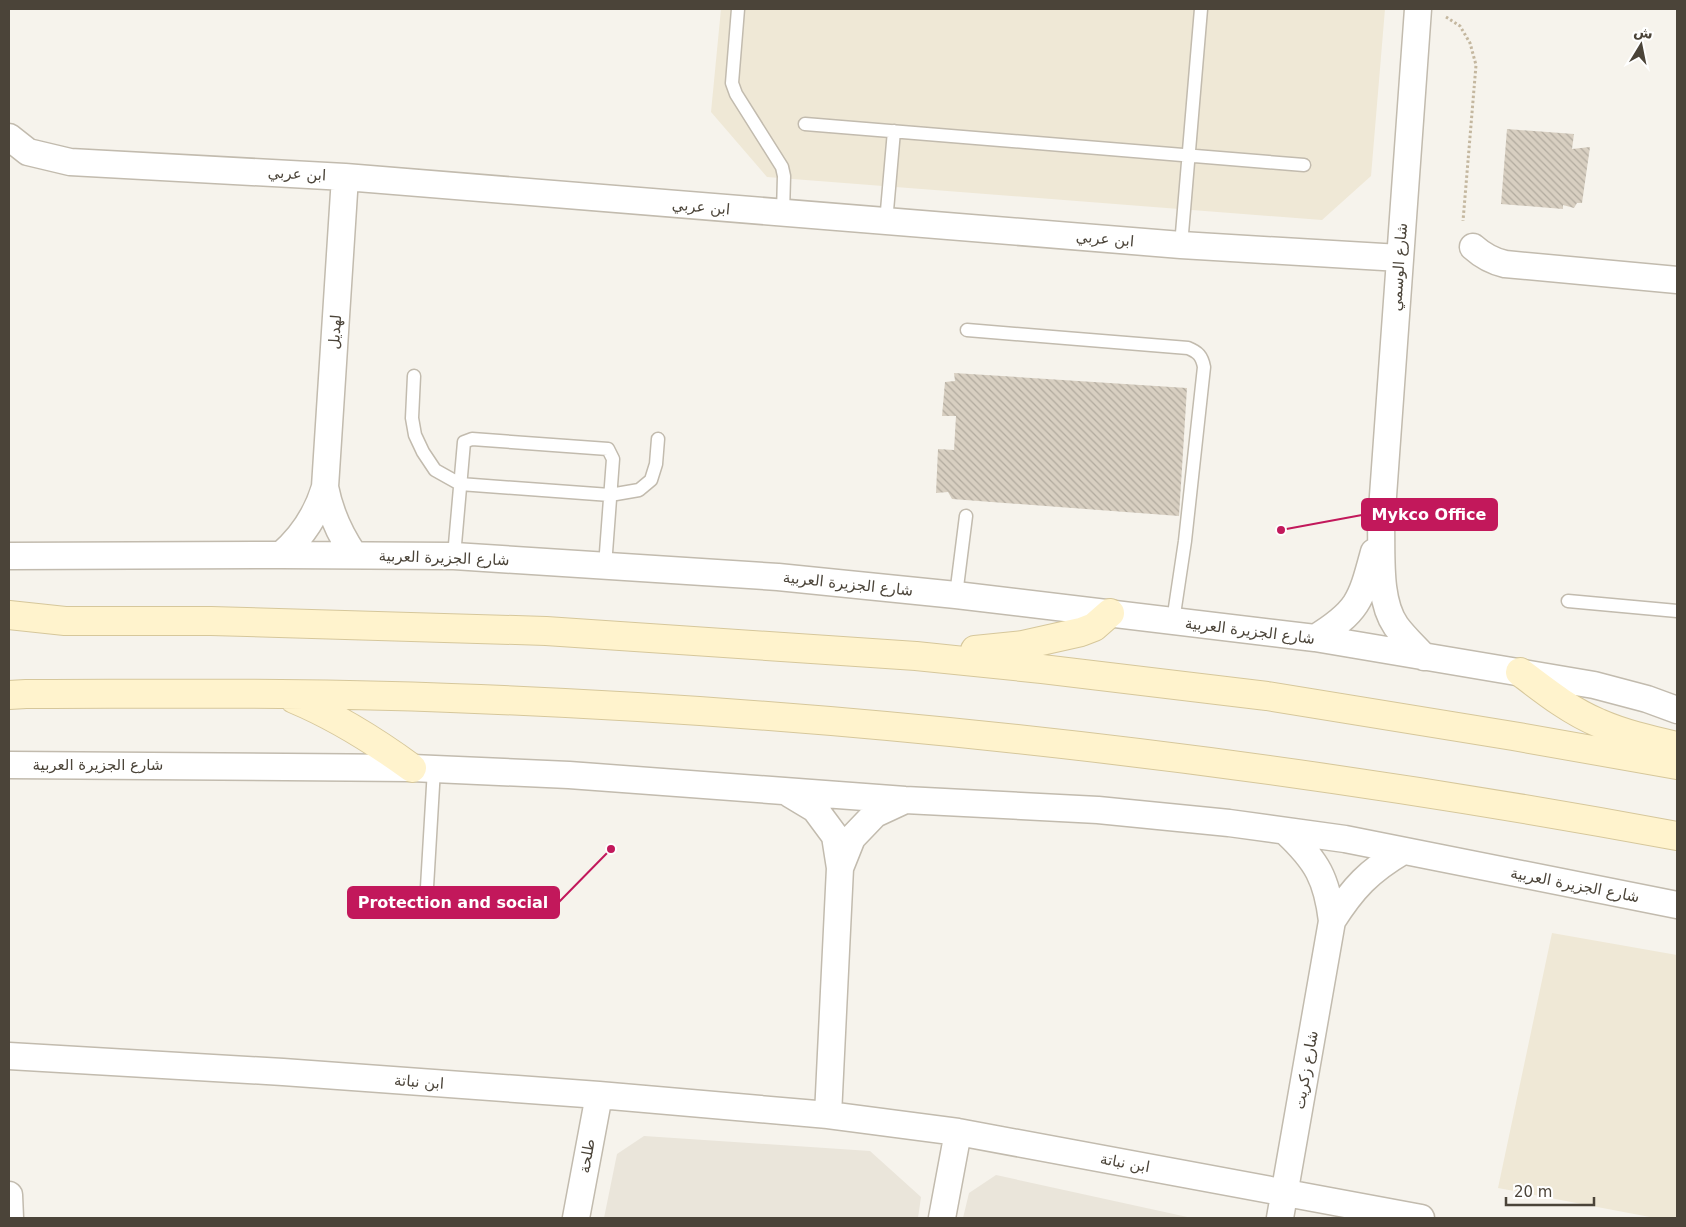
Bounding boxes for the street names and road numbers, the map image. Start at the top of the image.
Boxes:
street label: ابن عربي [267,163,327,186]
street label: ابن عربي [671,195,731,220]
street label: شارع الوسمي [1387,222,1412,312]
street label: ابن عربي [1075,227,1135,252]
street label: لهديل [325,314,345,350]
street label: شارع الجزيرة العربية [378,547,510,569]
street label: شارع الجزيرة العربية [782,568,914,600]
street label: شارع الجزيرة العربية [1184,614,1316,648]
street label: شارع الجزيرة العربية [33,756,163,774]
street label: شارع الجزيرة العربية [1509,864,1641,906]
street label: شارع زكريت [1290,1029,1322,1111]
street label: ابن نباتة [393,1071,445,1093]
street label: طلحة [575,1137,599,1175]
street label: ابن نباتة [1099,1150,1151,1176]

